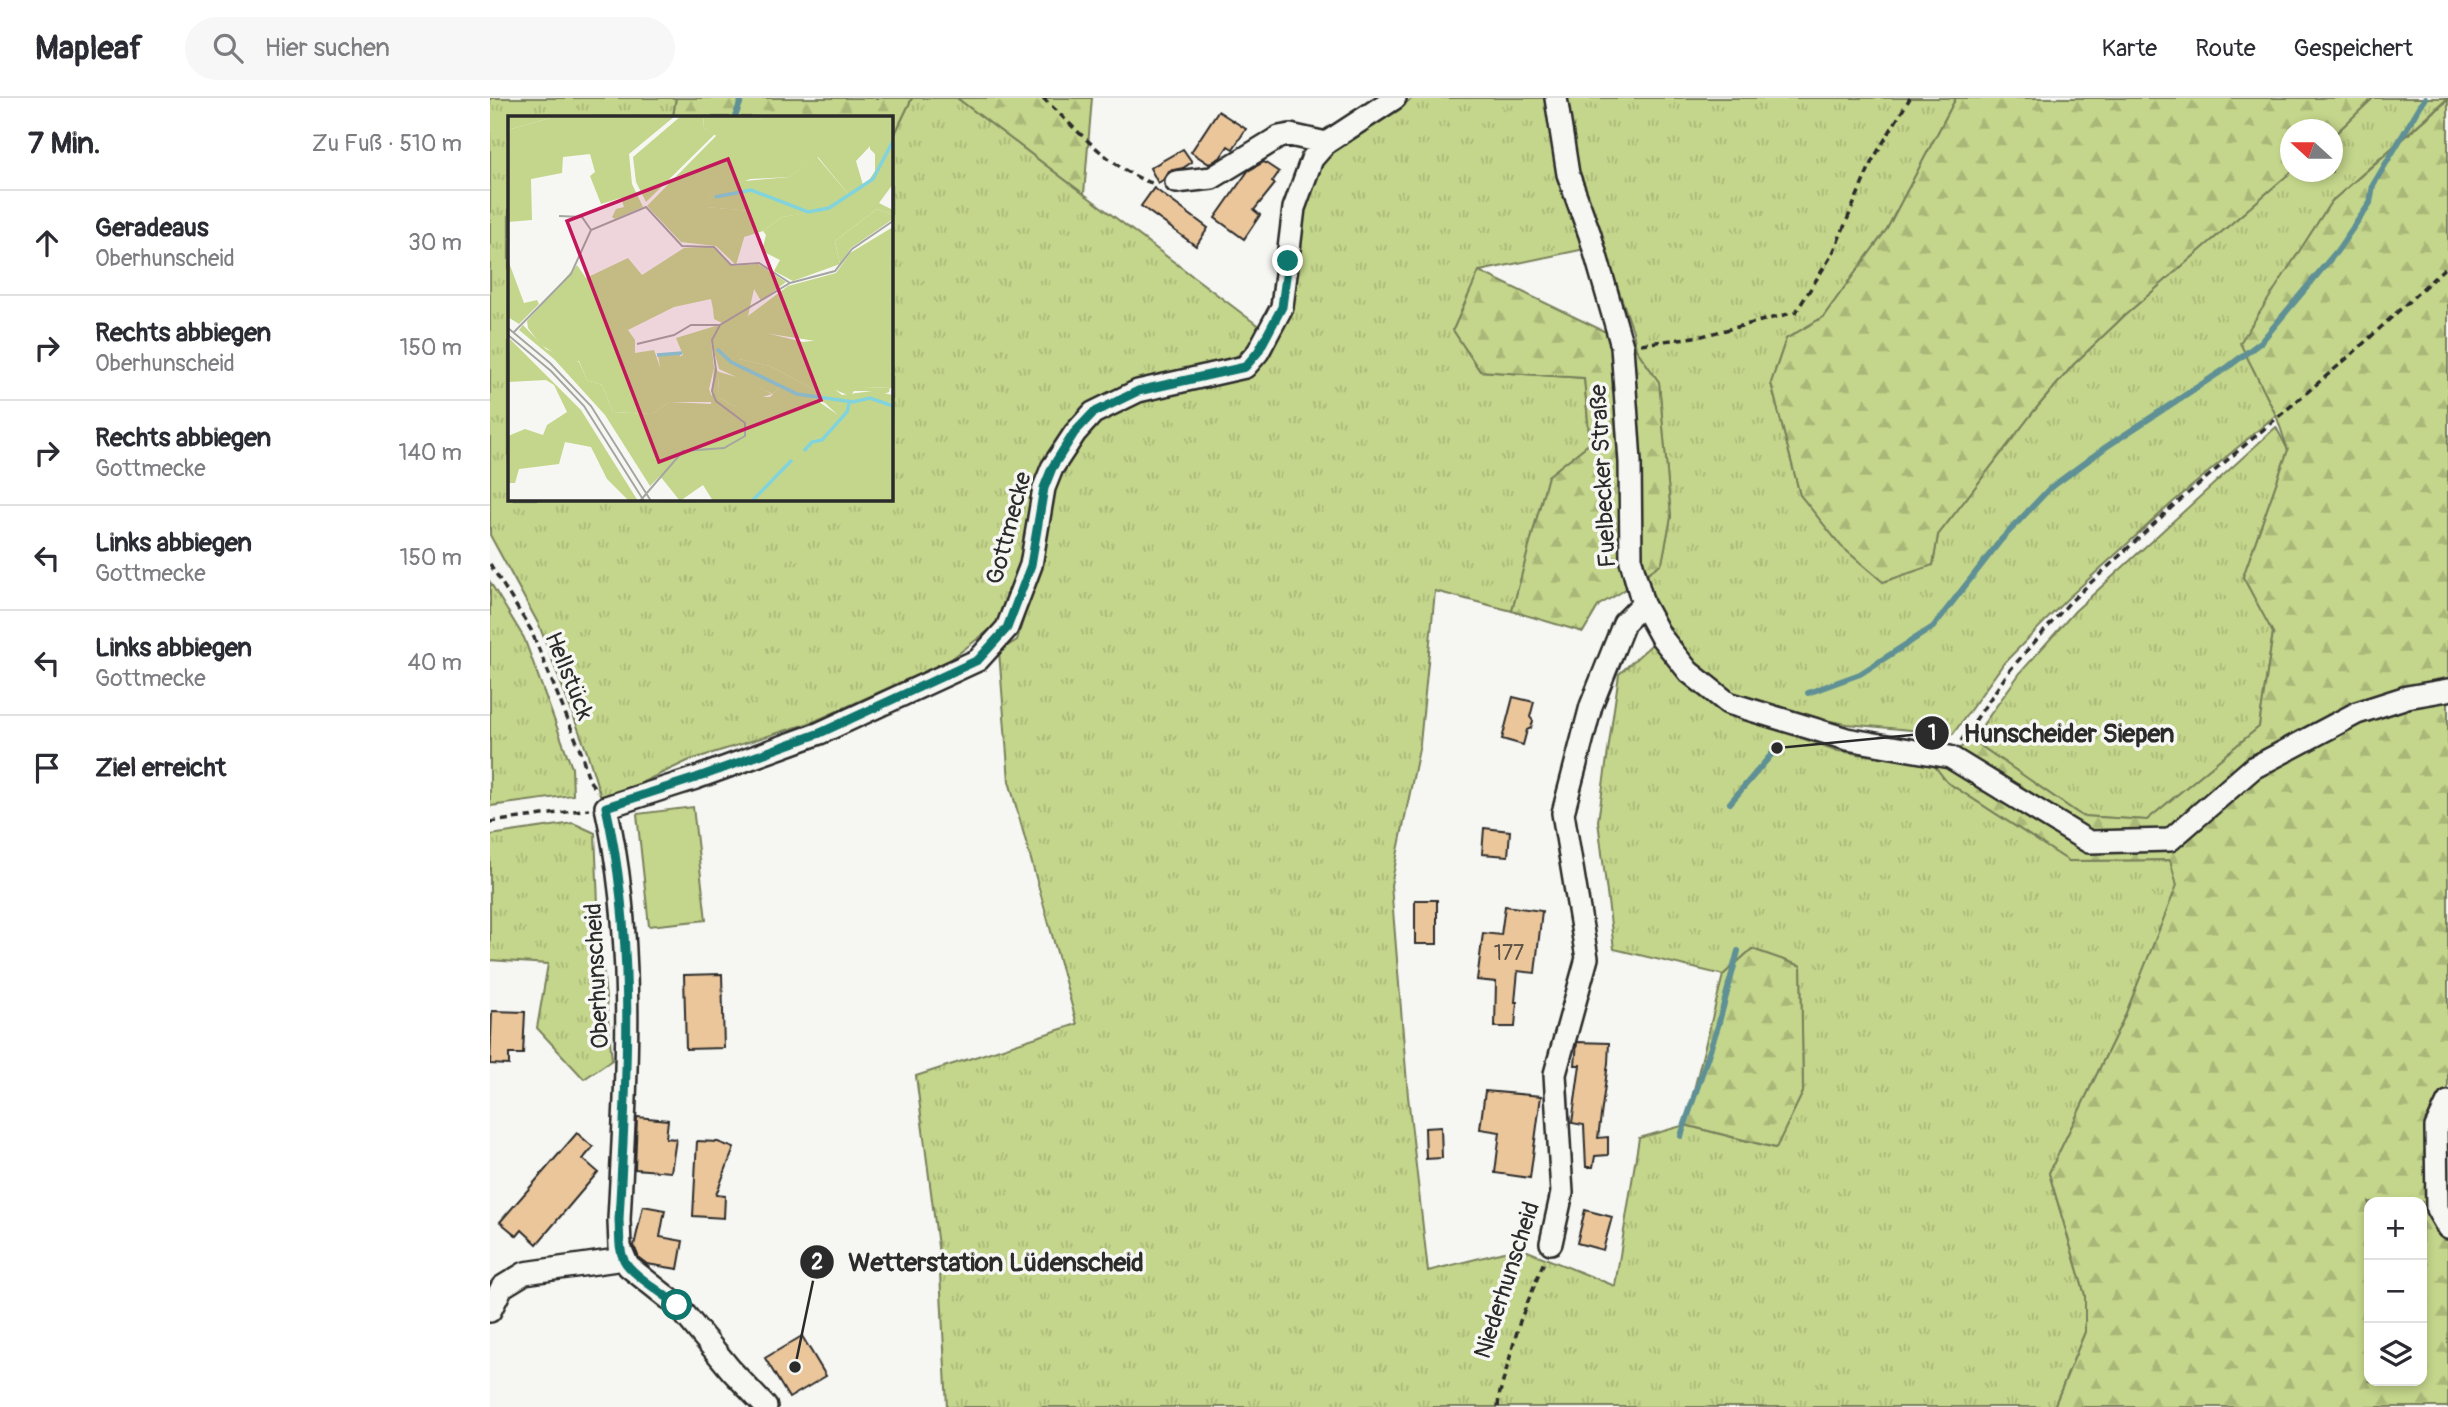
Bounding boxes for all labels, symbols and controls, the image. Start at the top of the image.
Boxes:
search box [185,17,675,80]
text: Mapleaf [35,28,143,69]
icon: search [209,29,247,67]
text: Hier suchen [265,32,390,64]
text: Karte [2101,34,2157,63]
text: Route [2195,34,2256,63]
text: Gespeichert [2294,34,2413,63]
inset map [508,116,892,500]
north arrow [2280,119,2343,182]
text: 7 Min. [28,125,101,162]
text: Zu Fuß · 510 m [312,129,462,158]
text: Geradeaus [95,212,209,244]
icon: ahead [28,224,66,262]
text: 30 m [408,228,462,257]
text: Oberhunscheid [95,244,235,273]
route end [1272,245,1303,276]
text: Rechts abbiegen [95,317,271,349]
icon: right [28,329,66,367]
text: 150 m [399,333,462,362]
text: Oberhunscheid [95,349,235,378]
street label: Fuelbecker Straße [1584,383,1622,569]
text: Rechts abbiegen [95,422,271,454]
icon: right [28,434,66,472]
text: 140 m [399,438,462,467]
text: Gottmecke [95,454,206,483]
street label: Gottmecke [980,468,1038,587]
text: Links abbiegen [95,527,252,559]
icon: left [28,539,66,577]
text: 150 m [399,543,462,572]
text: Gottmecke [95,559,206,588]
street label: Hellstück [538,628,600,724]
text: Links abbiegen [95,632,252,664]
icon: left [28,644,66,682]
text: 40 m [408,648,462,677]
text: Gottmecke [95,664,206,693]
callout: Hunscheider Siepen [1915,709,2189,756]
text: Hunscheider Siepen [1964,718,2175,750]
text: 1 [1928,720,1936,747]
icon: arrive [28,749,66,787]
text: Ziel erreicht [95,752,226,784]
street label: Oberhunscheid [579,902,615,1050]
house number: 177 [1494,940,1524,967]
map controls [2364,1197,2427,1386]
button: + [2364,1197,2427,1260]
street label: Niederhunscheid [1468,1198,1546,1362]
callout: Wetterstation Lüdenscheid [799,1238,1158,1285]
text: Wetterstation Lüdenscheid [848,1247,1144,1279]
text: 2 [811,1249,823,1276]
button: − [2364,1260,2427,1323]
route start [661,1289,692,1320]
button: layers [2364,1323,2427,1386]

